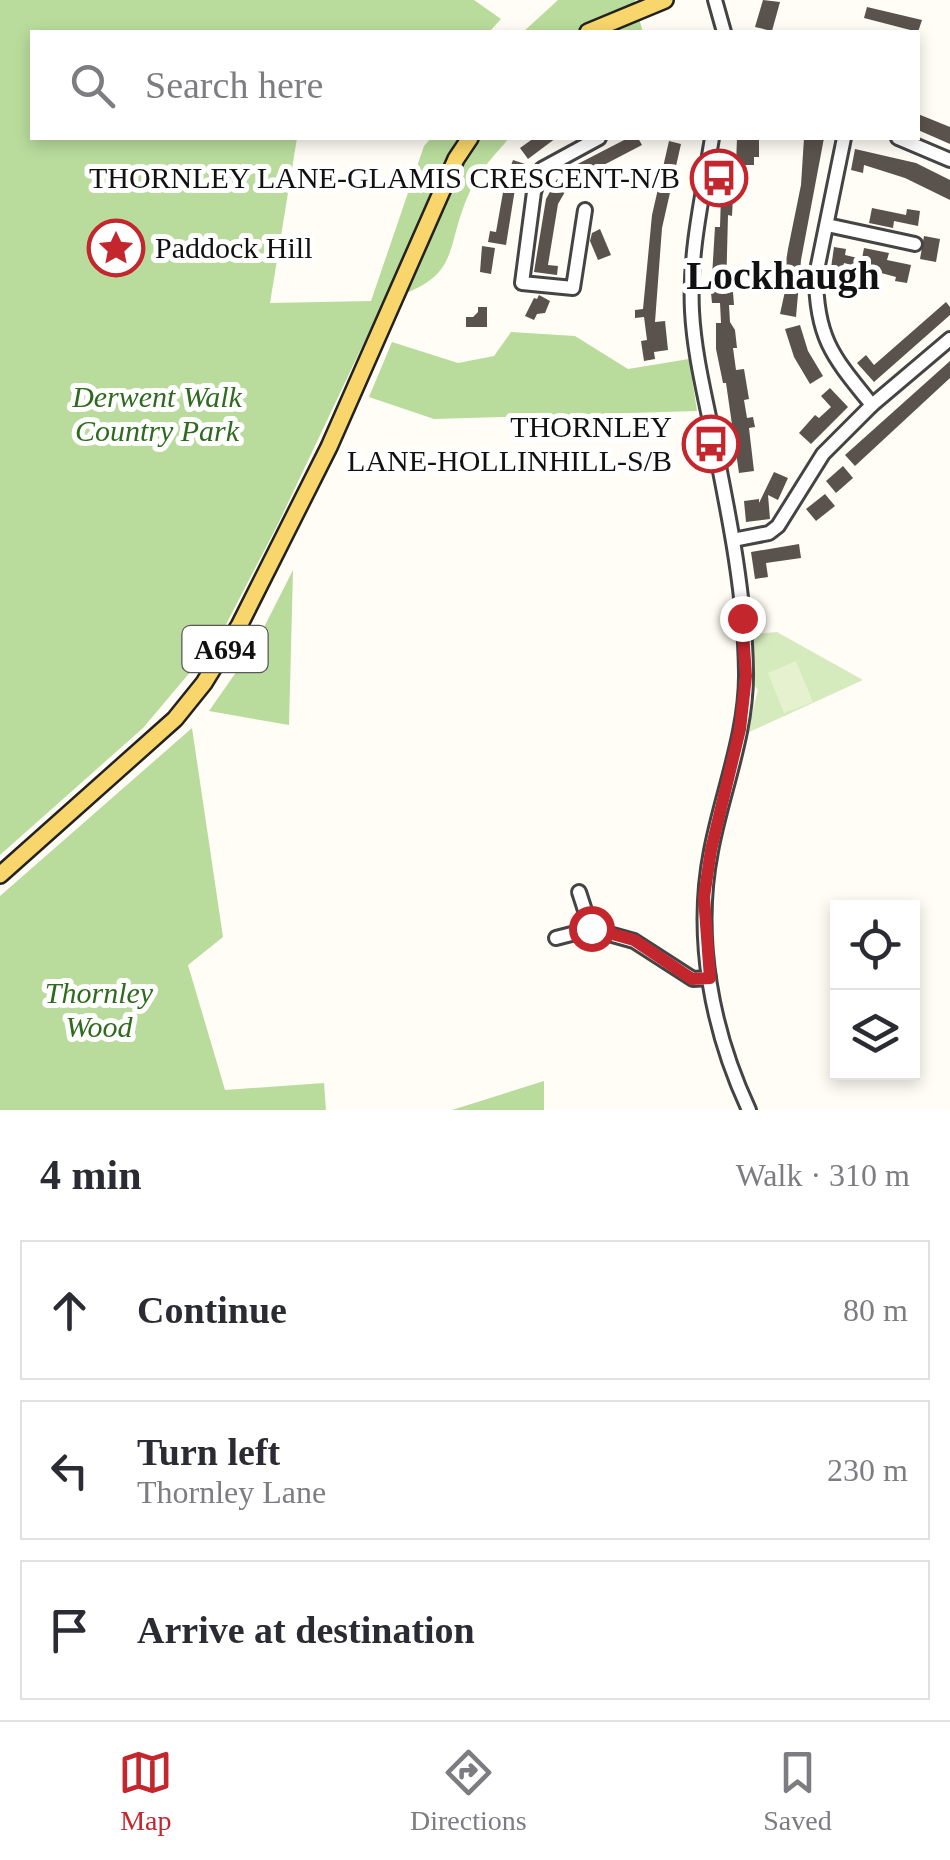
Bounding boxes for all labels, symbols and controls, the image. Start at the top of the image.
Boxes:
search box [30,30,920,140]
icon: search [65,58,120,113]
text: Search here [145,64,323,106]
bus stop icon: THORNLEY LANE-GLAMIS CRESCENT-N/B [689,148,749,208]
place label: THORNLEY LANE-GLAMIS CRESCENT-N/B [89,161,680,194]
place icon: Paddock Hill [86,218,146,278]
place label: Paddock Hill [155,231,313,264]
district label: Lockhaugh [686,253,880,298]
park label: Derwent Walk Country Park [71,380,243,447]
place label: THORNLEY LANE-HOLLINHILL-S/B [347,410,672,477]
bus stop icon: THORNLEY LANE-HOLLINHILL-S/B [681,414,741,474]
route end [720,596,766,642]
road number: A694 [182,626,268,672]
map controls [830,900,920,1080]
button: locate [830,900,920,990]
route start [569,906,615,952]
park label: Thornley Wood [45,976,154,1043]
button: layers [830,990,920,1080]
text: 4 min [40,1152,142,1198]
text: Walk · 310 m [736,1157,910,1193]
icon: ahead [42,1283,97,1338]
text: Continue [137,1289,287,1331]
text: 80 m [843,1292,908,1328]
text: Turn left [137,1431,280,1473]
icon: left [42,1443,97,1498]
text: 230 m [827,1452,908,1488]
text: Thornley Lane [137,1474,326,1510]
icon: arrive [42,1603,97,1658]
text: Arrive at destination [137,1609,475,1651]
tab: Map [118,1745,173,1837]
tab: Directions [410,1745,527,1837]
tab: Saved [763,1745,832,1837]

